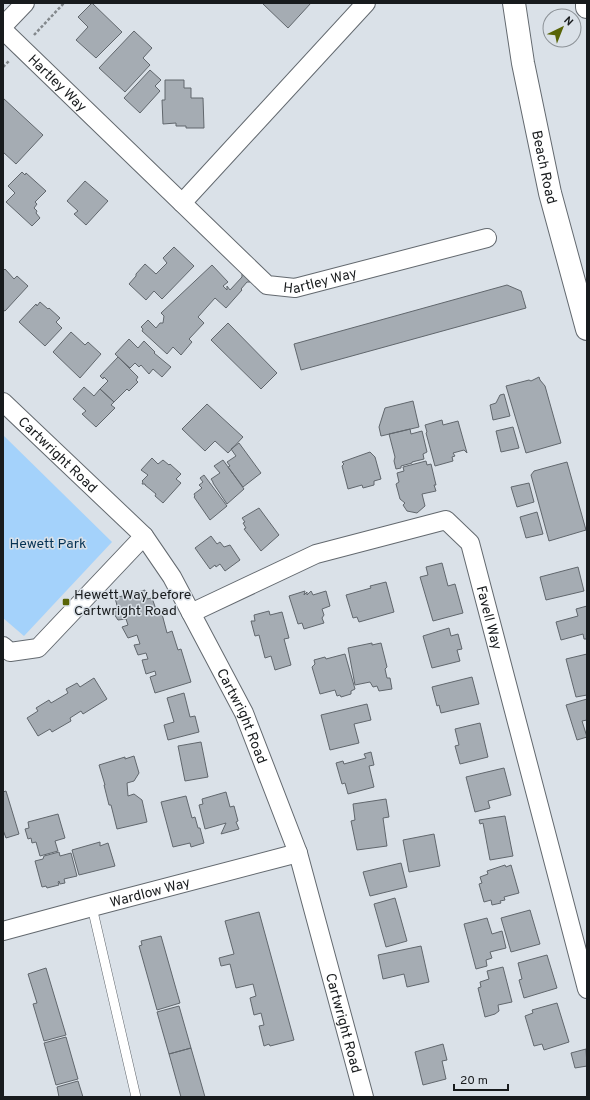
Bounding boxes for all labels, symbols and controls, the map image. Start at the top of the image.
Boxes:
north arrow [542,8,582,48]
text: N [560,14,576,29]
street label: Hartley Way [24,52,90,116]
street label: Beach Road [527,129,560,206]
street label: Hartley Way [282,265,359,298]
street label: Cartwright Road [14,414,100,497]
park label: Hewett Park [9,536,87,553]
street label: Favell Way [472,584,505,652]
place label: Hewett Way before Cartwright Road [74,587,191,620]
marker: Hewett Way before Cartwright Road [61,597,71,607]
street label: Cartwright Road [212,666,270,766]
street label: Wardlow Way [108,875,192,912]
street label: Cartwright Road [321,971,364,1075]
scale bar [454,1066,508,1092]
text: 20 m [460,1073,488,1089]

